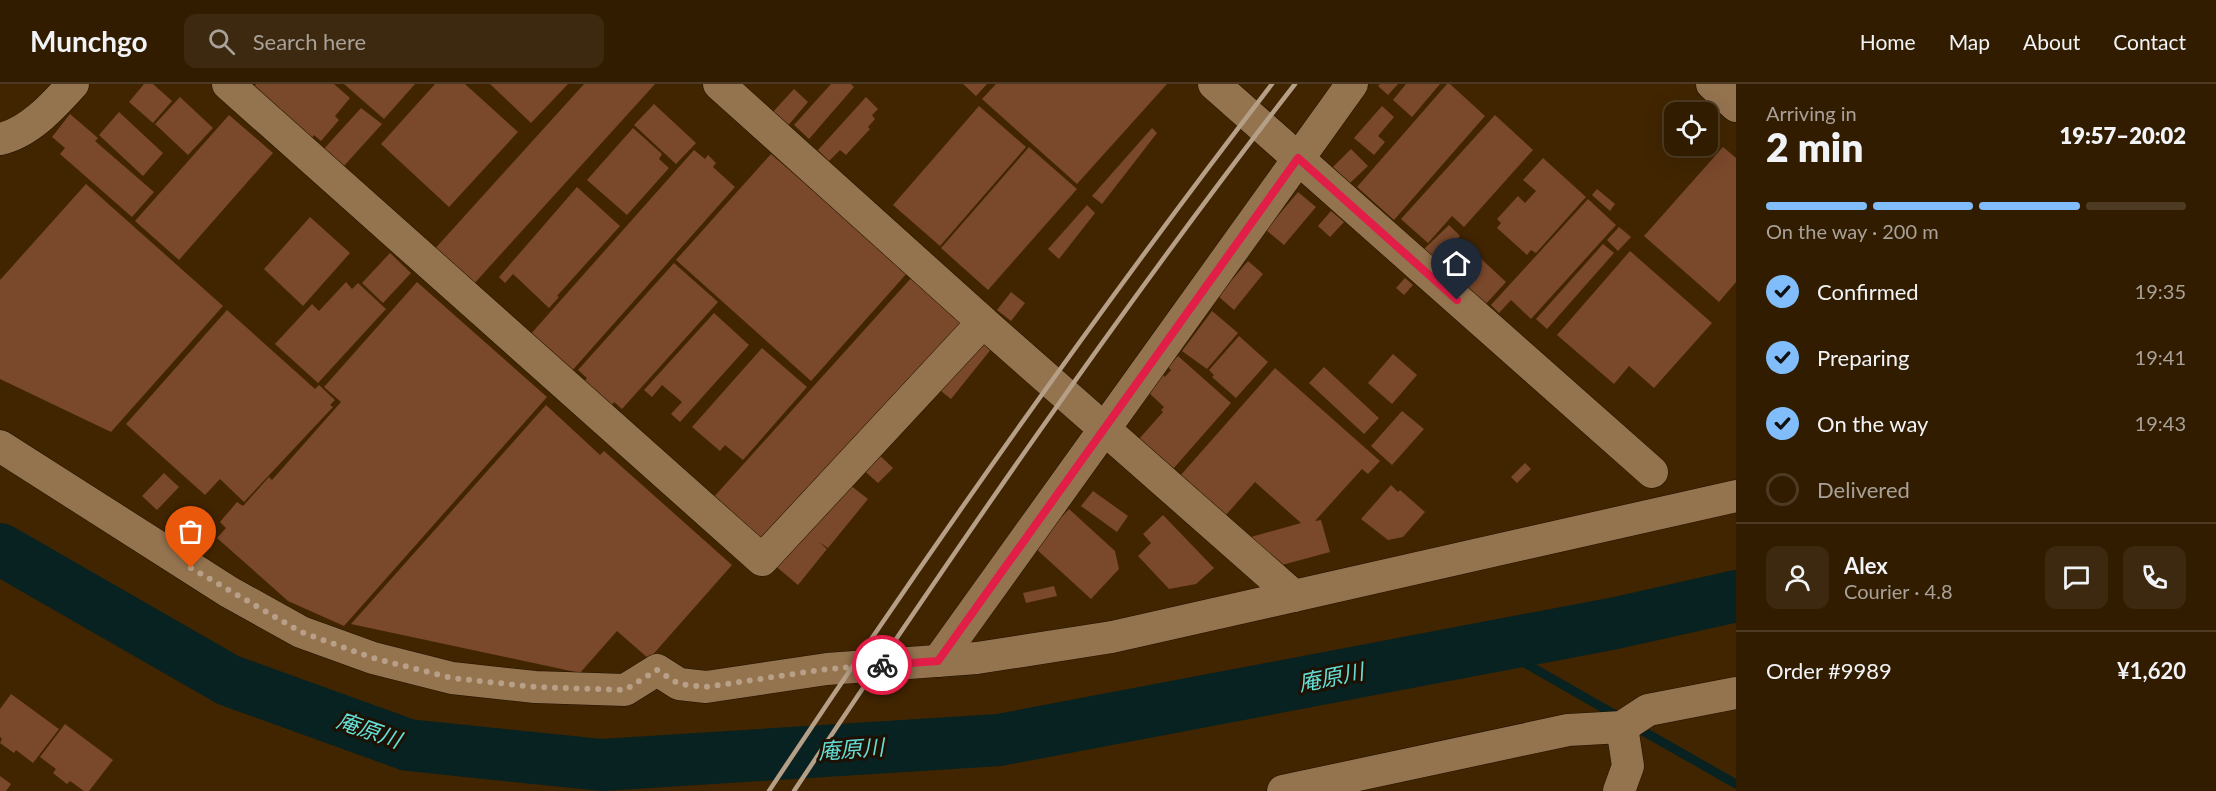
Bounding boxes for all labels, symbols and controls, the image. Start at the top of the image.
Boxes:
search box [184,14,604,68]
text: Munchgo [30,24,148,58]
icon: search [205,25,238,58]
text: Search here [253,28,366,55]
text: Home [1860,29,1916,54]
text: Map [1949,29,1990,54]
text: About [2023,29,2080,54]
text: Contact [2113,29,2186,54]
text: Arriving in [1766,101,1857,125]
map controls [1664,102,1718,156]
button: locate [1664,102,1718,156]
text: 19:57–20:02 [2060,122,2186,149]
text: 2 min [1766,124,1863,170]
text: On the way · 200 m [1766,219,1939,243]
pin [1431,238,1482,300]
icon: home [1440,247,1473,280]
icon: check [1766,275,1799,308]
text: Confirmed [1817,278,1919,305]
text: 19:35 [2135,279,2186,303]
icon: check [1766,341,1799,374]
text: Preparing [1817,344,1909,371]
text: 19:41 [2135,345,2186,369]
icon: check [1766,407,1799,440]
text: On the way [1817,410,1928,437]
text: 19:43 [2135,411,2186,435]
text: Delivered [1817,476,1910,503]
pin [165,506,216,568]
icon: bag [174,515,207,548]
button: person [1766,546,1829,609]
button: chat [2045,546,2108,609]
button: phone [2123,546,2186,609]
text: Alex [1844,552,1888,579]
text: Courier · 4.8 [1844,579,1953,603]
courier [852,635,912,695]
icon: bike [866,649,899,682]
water label: 庵原川 [1296,657,1368,696]
text: Order #9989 [1766,657,1892,684]
text: ¥1,620 [2117,657,2186,684]
water label: 庵原川 [334,706,407,754]
water label: 庵原川 [817,733,887,764]

